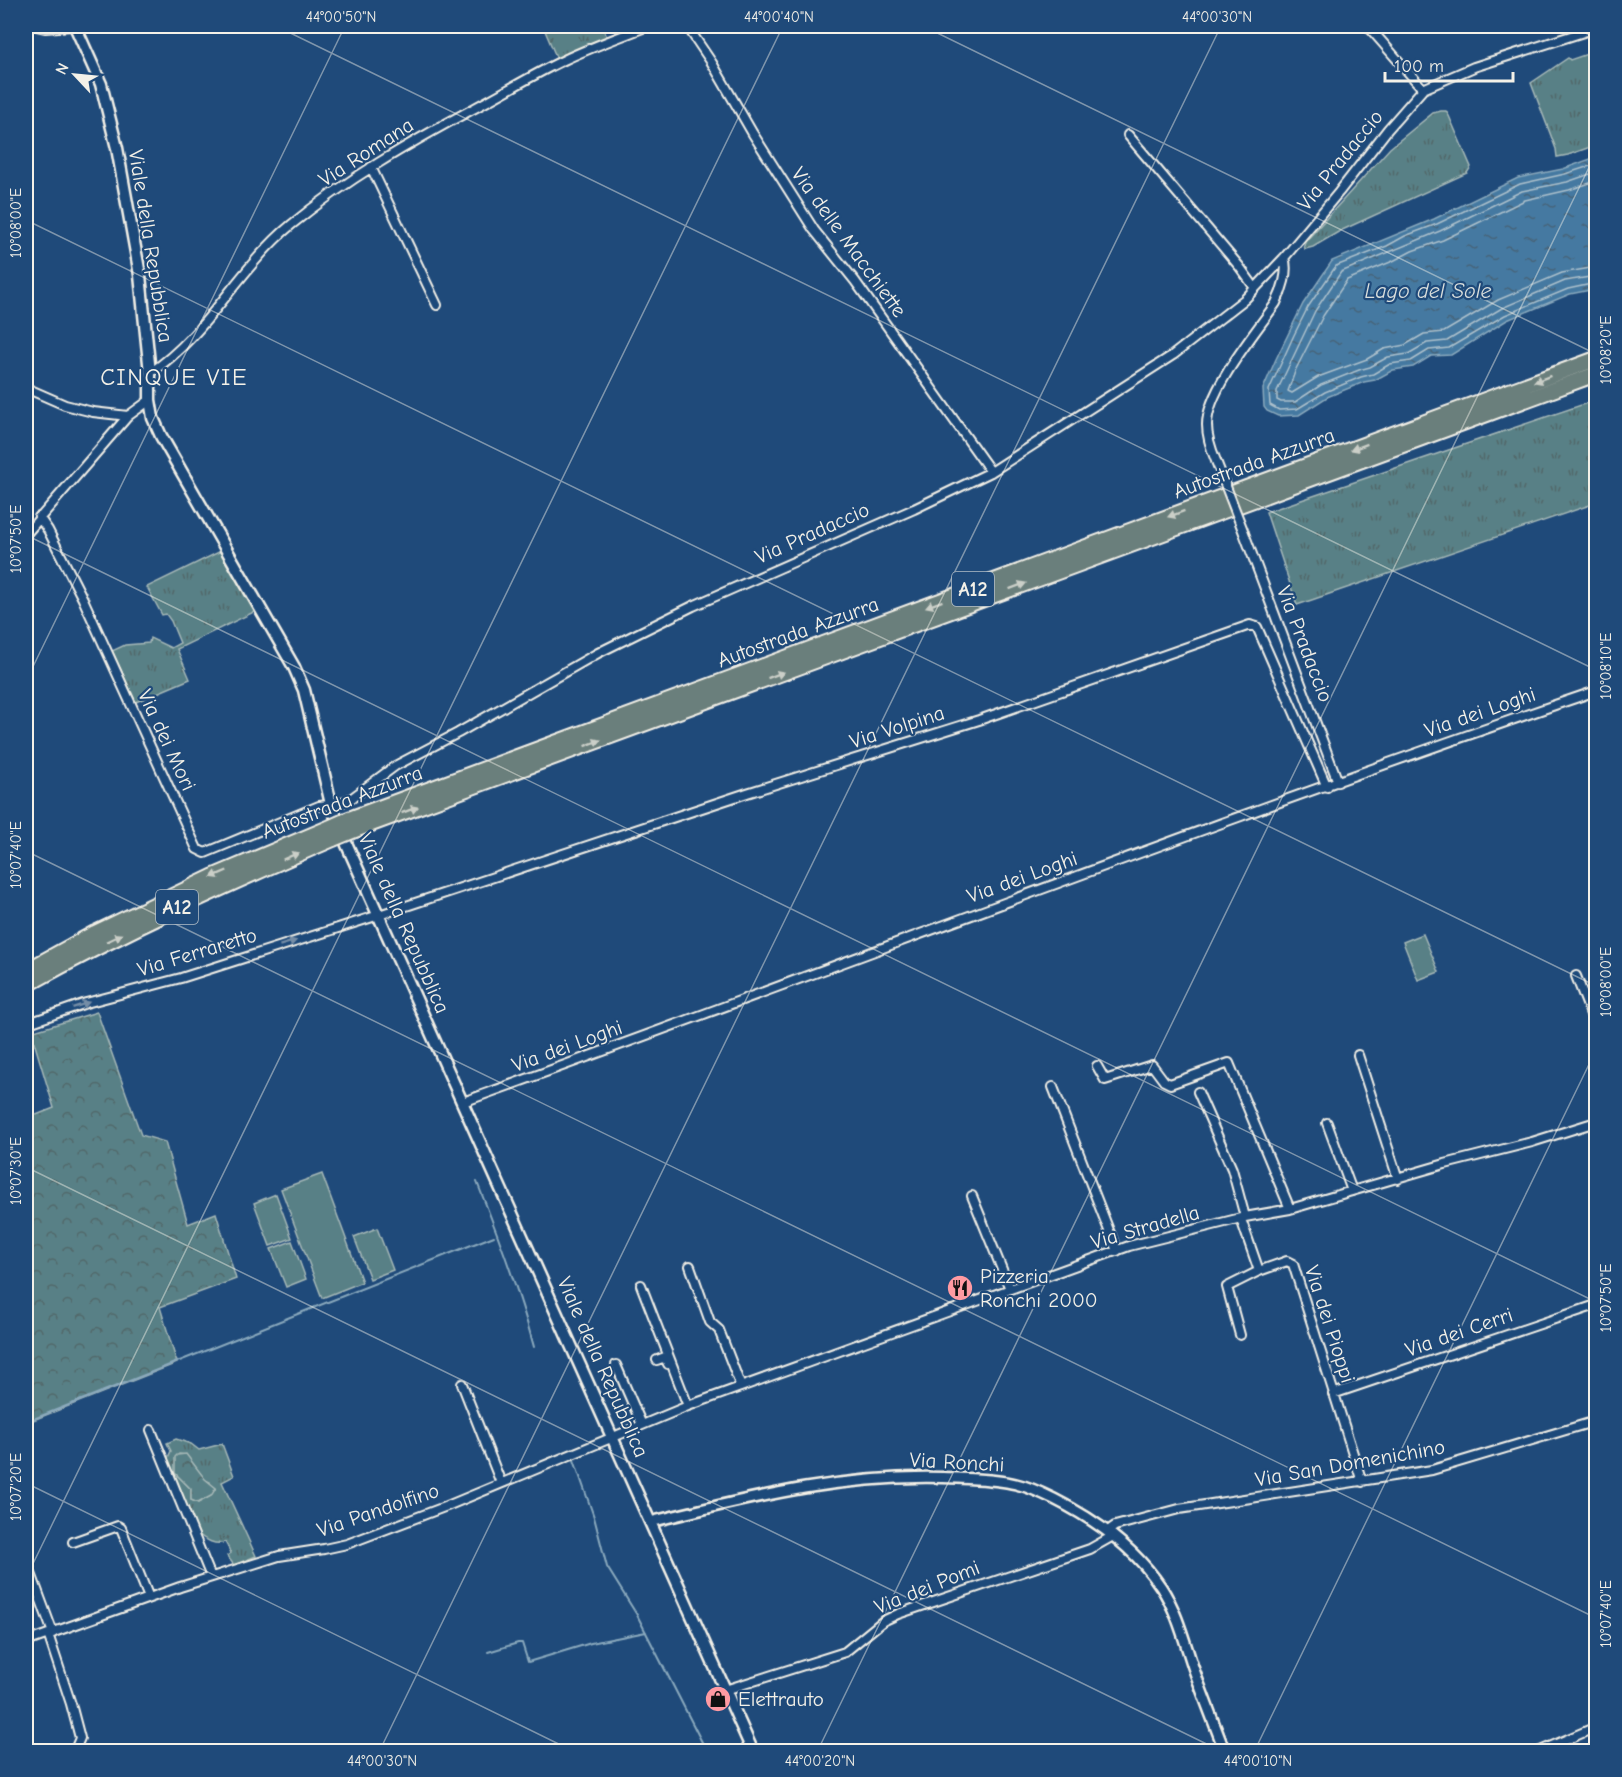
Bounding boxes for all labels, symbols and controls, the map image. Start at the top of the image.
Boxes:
text: 44°00'50"N [306,8,376,26]
text: 44°00'40"N [744,8,814,26]
text: 44°00'30"N [1182,8,1252,26]
north arrow [45,45,105,105]
scale bar [1385,45,1512,83]
text: 100 m [1394,56,1444,77]
text: N [52,60,73,77]
street label: Via Pradaccio [1292,105,1388,215]
street label: Via Romana [314,113,418,191]
street label: Viale della Repubblica [124,148,178,344]
street label: Via delle Macchiette [787,162,911,322]
text: 10°08'00"E [7,188,25,258]
water label: Lago del Sole [1364,278,1492,304]
text: 10°08'20"E [1597,316,1615,384]
district label: CINQUE VIE [100,363,248,391]
one-way arrow [1532,375,1550,385]
street label: Autostrada Azzurra [1170,423,1338,503]
one-way arrow [1350,442,1368,452]
street label: Via Pradaccio [751,497,873,569]
text: 10°07'50"E [7,505,25,573]
one-way arrow [1167,510,1185,520]
road number: A12 [952,572,994,606]
one-way arrow [1009,581,1027,591]
street label: Via Pradaccio [1272,583,1338,705]
street label: Autostrada Azzurra [714,592,882,672]
one-way arrow [925,599,943,609]
text: 10°08'10"E [1597,633,1615,699]
one-way arrow [767,670,785,680]
street label: Via dei Loghi [1421,682,1539,742]
street label: Via dei Mori [133,685,201,795]
street label: Via Volpina [847,700,947,754]
one-way arrow [584,737,602,747]
street label: Autostrada Azzurra [258,760,426,844]
one-way arrow [401,805,419,815]
text: 10°07'40"E [7,821,25,889]
street label: Viale della Repubblica [353,829,455,1017]
street label: Via dei Loghi [964,846,1080,908]
one-way arrow [283,852,300,861]
one-way arrow [209,869,227,879]
road number: A12 [156,890,198,924]
street label: Via Ferraretto [134,922,260,982]
one-way arrow [106,933,123,942]
one-way arrow [279,938,297,947]
text: 10°08'00"E [1597,947,1615,1017]
one-way arrow [72,1000,90,1009]
street label: Via dei Loghi [509,1015,625,1077]
text: 10°07'30"E [7,1137,25,1205]
street label: Via Stradella [1088,1200,1202,1254]
street label: Via dei Pioppi [1300,1262,1360,1386]
place label: Pizzeria Ronchi 2000 [980,1264,1098,1312]
text: 10°07'50"E [1597,1264,1615,1332]
street label: Viale della Repubblica [552,1273,654,1461]
restaurant icon: Pizzeria Ronchi 2000 [945,1273,975,1303]
street label: Via dei Cerri [1402,1302,1516,1362]
street label: Via San Domenichino [1253,1434,1447,1492]
street label: Via Ronchi [909,1448,1005,1476]
text: 10°07'20"E [7,1453,25,1521]
street label: Via Pandolfino [314,1478,442,1542]
street label: Via dei Pomi [871,1555,983,1619]
text: 10°07'40"E [1597,1580,1615,1648]
shop icon: Elettrauto [703,1684,733,1714]
place label: Elettrauto [738,1687,824,1711]
text: 44°00'30"N [347,1752,417,1770]
text: 44°00'20"N [785,1752,855,1770]
text: 44°00'10"N [1224,1752,1292,1770]

